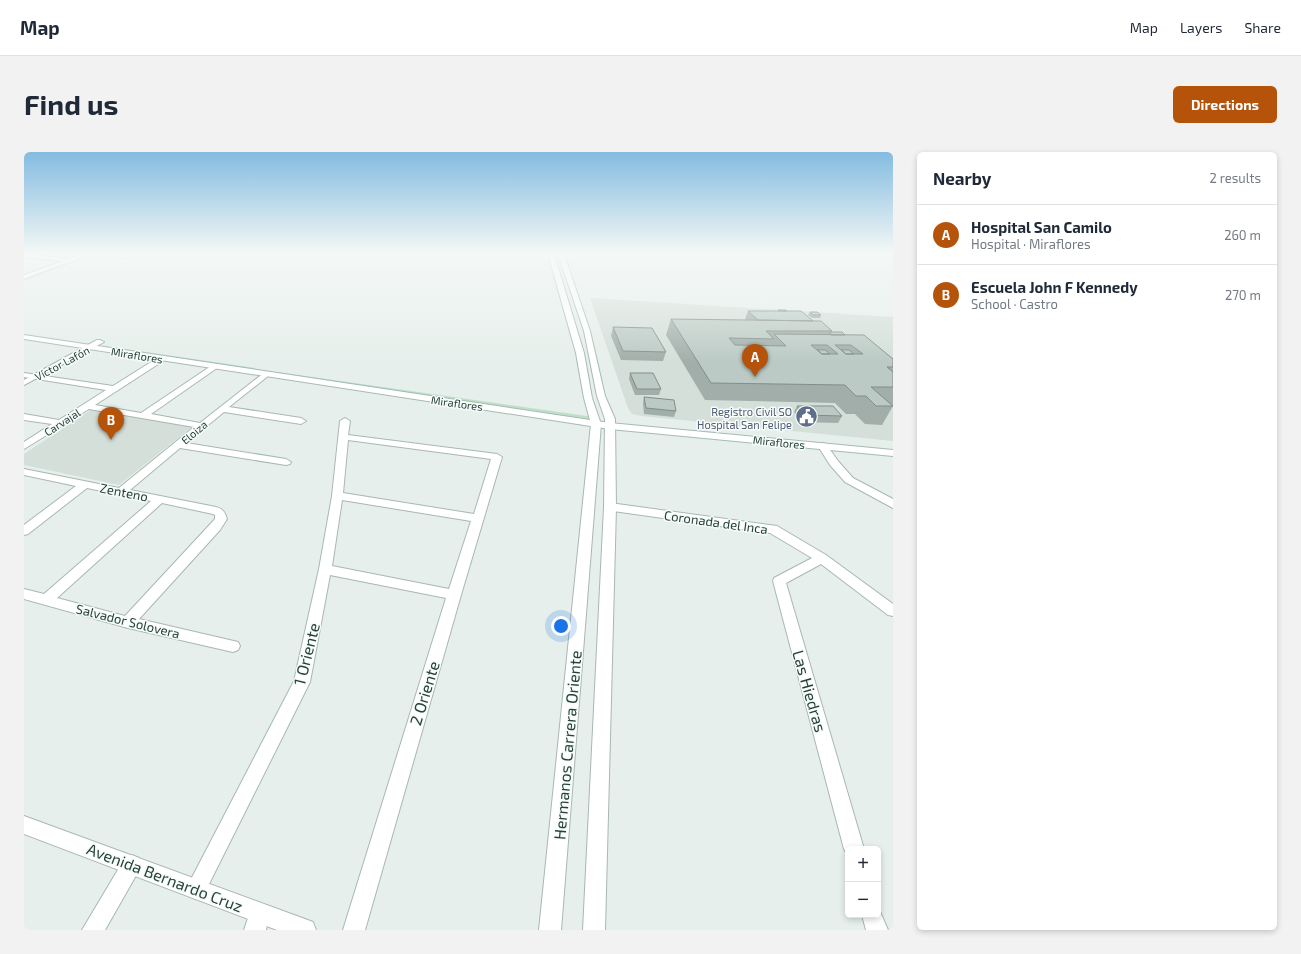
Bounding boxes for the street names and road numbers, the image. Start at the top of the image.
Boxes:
street label: Víctor Lafón [32,343,92,383]
street label: Miraflores [110,344,164,366]
street label: Miraflores [430,393,484,413]
street label: Carvajal [41,405,84,439]
street label: Eloiza [178,417,210,447]
street label: Miraflores [752,433,806,451]
street label: Zenteno [99,479,149,505]
street label: Coronada del Inca [663,507,769,537]
street label: Salvador Solovera [74,600,182,642]
street label: 1 Oriente [289,621,323,687]
street label: Las Hiedras [789,648,831,734]
street label: Hermanos Carrera Oriente [549,649,585,841]
street label: 2 Oriente [405,659,443,727]
street label: Avenida Bernardo Cruz [84,839,246,915]

